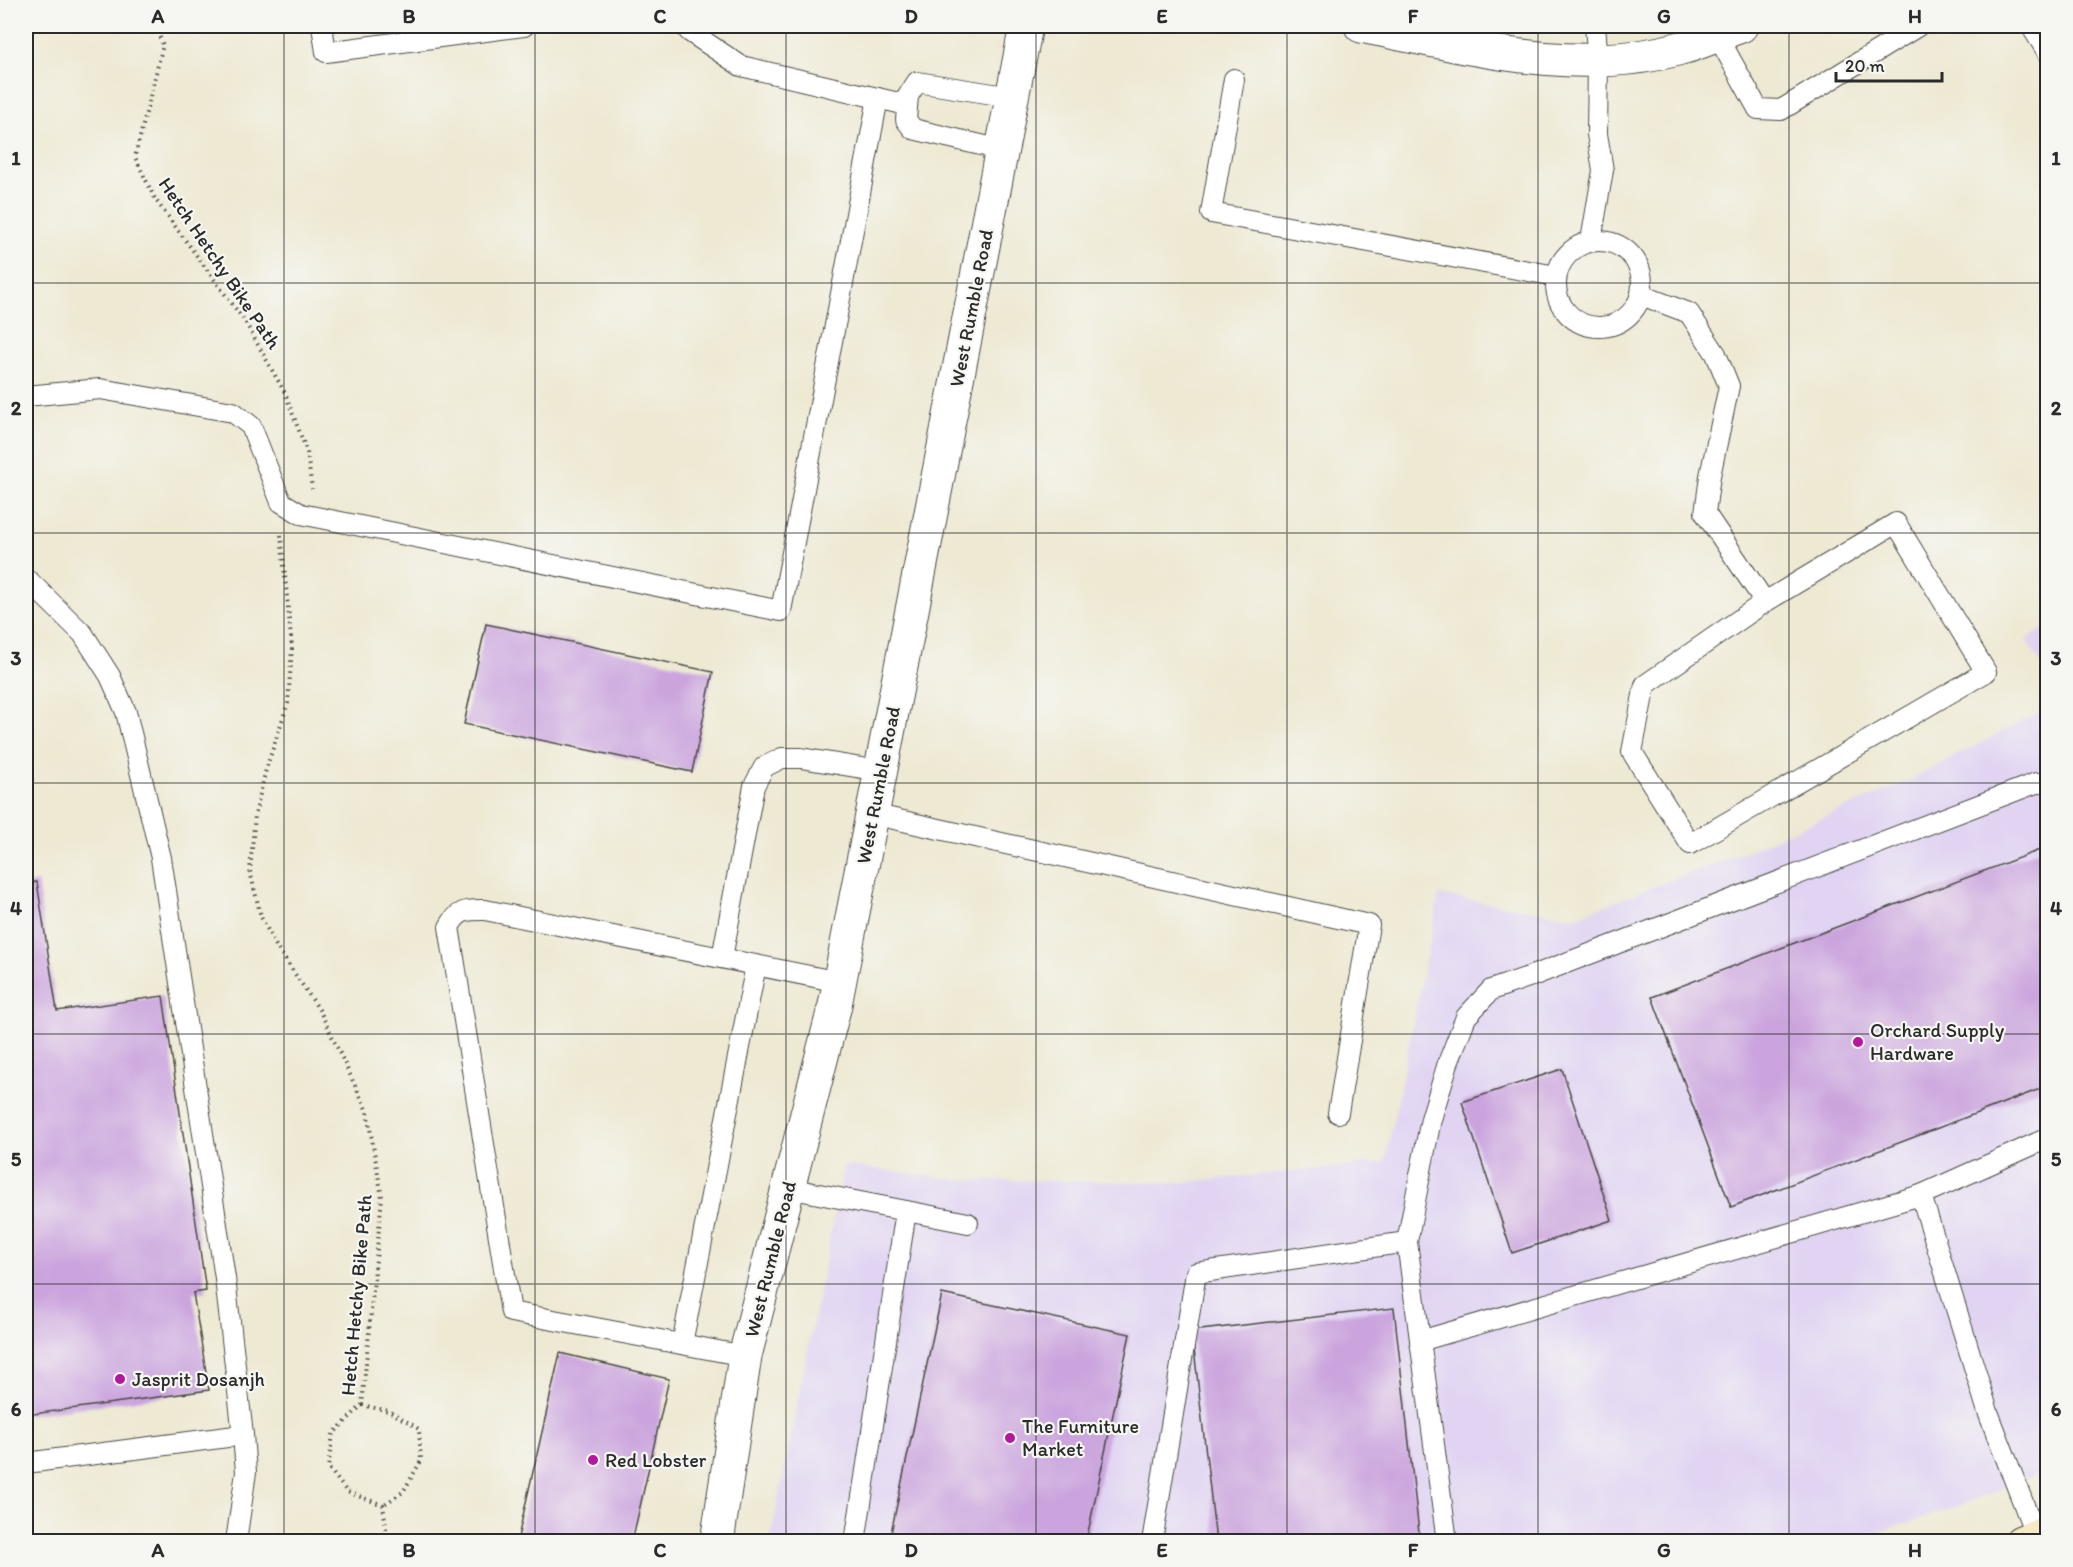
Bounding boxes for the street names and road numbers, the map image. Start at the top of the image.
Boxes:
street label: Hetch Hetchy Bike Path [154,173,287,354]
street label: West Rumble Road [944,227,998,389]
street label: West Rumble Road [851,704,905,866]
street label: West Rumble Road [739,1178,801,1340]
street label: Hetch Hetchy Bike Path [335,1193,377,1397]

